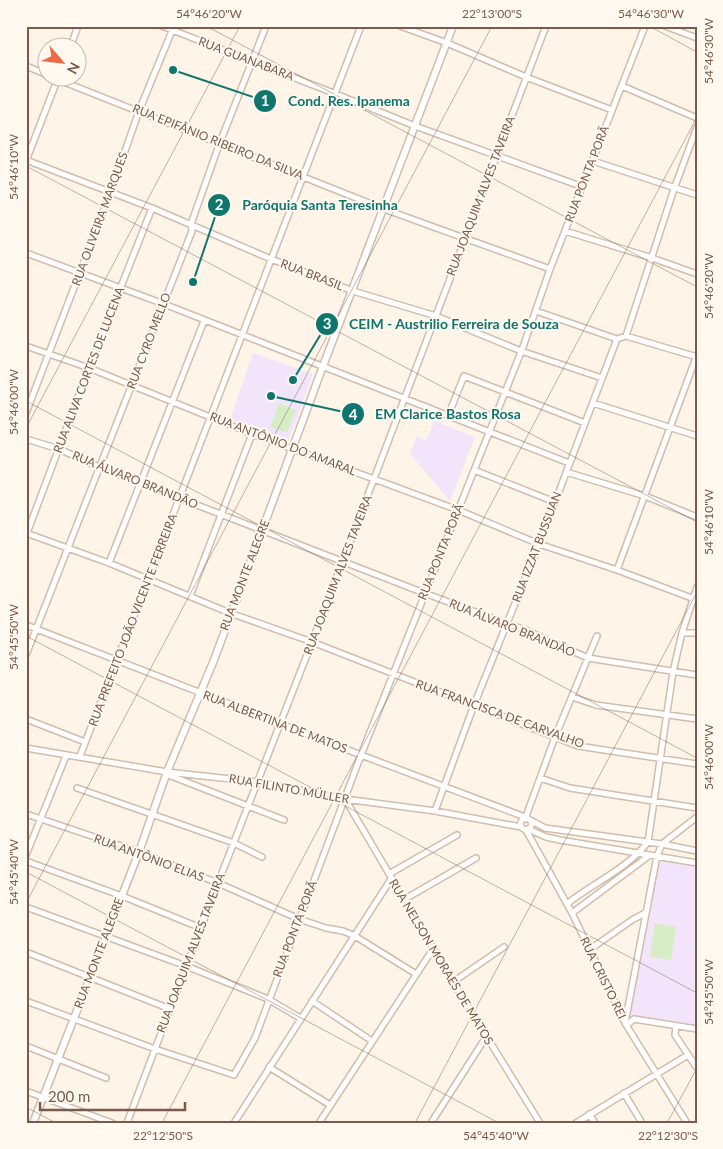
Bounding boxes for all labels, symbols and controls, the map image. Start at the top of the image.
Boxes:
text: 54°46'20"W [176,6,243,21]
text: 22°13'00"S [462,6,522,21]
text: 54°46'30"W [618,6,685,21]
text: 54°46'30"W [701,17,716,84]
street label: RUA GUANABARA [196,33,297,84]
north arrow [38,38,88,88]
text: N [64,60,84,77]
callout: Cond. Res. Ipanema [253,87,420,116]
text: 1 [261,91,269,109]
text: Cond. Res. Ipanema [288,92,410,109]
street label: RUA EPIFÂNIO RIBEIRO DA SILVA [130,100,307,183]
street label: RUA JOAQUIM ALVES TAVEIRA [443,113,518,278]
street label: RUA PONTA PORÃ [561,123,612,224]
text: 54°46'10"W [6,133,21,200]
street label: RUA OLIVEIRA MARQUES [68,150,131,288]
callout: Paróquia Santa Teresinha [207,190,408,219]
text: 2 [215,195,224,213]
text: Paróquia Santa Teresinha [242,196,398,213]
text: 54°46'20"W [701,252,716,319]
street label: RUA BRASIL [279,256,346,293]
street label: RUA ALIVA CORTES DE LUCENA [50,284,128,455]
street label: RUA CYRO MELLO [123,290,174,391]
callout: CEIM - Austrilio Ferreira de Souza [314,309,570,338]
text: 3 [323,314,331,332]
text: CEIM - Austrilio Ferreira de Souza [349,315,559,332]
text: 54°46'00"W [6,368,21,435]
callout: EM Clarice Bastos Rosa [340,400,531,429]
text: 4 [349,405,358,423]
text: EM Clarice Bastos Rosa [375,405,521,422]
street label: RUA ANTÔNIO DO AMARAL [208,409,359,478]
street label: RUA ÁLVARO BRANDÃO [70,447,201,512]
text: 54°46'10"W [701,488,716,555]
street label: RUA IZZAT BUSSUAN [509,489,565,604]
street label: RUA JOAQUIM ALVES TAVEIRA [300,492,375,657]
street label: RUA PONTA PORÃ [414,501,467,602]
street label: RUA PREFEITO JOÃO VICENTE FERREIRA [85,511,180,728]
street label: RUA MONTE ALEGRE [216,517,273,632]
street label: RUA ÁLVARO BRANDÃO [447,595,578,660]
text: 54°45'50"W [6,603,21,670]
street label: RUA FRANCISCA DE CARVALHO [414,676,587,751]
street label: RUA ALBERTINA DE MATOS [201,687,350,756]
text: 54°46'00"W [701,723,716,790]
street label: RUA FILINTO MÜLLER [228,771,351,807]
street label: RUA ANTÔNIO ELIAS [92,831,206,884]
text: 54°45'40"W [6,838,21,905]
street label: RUA JOAQUIM ALVES TAVEIRA [153,870,228,1035]
street label: RUA NELSON MORAES DE MATOS [386,876,497,1047]
street label: RUA PONTA PORÃ [269,878,320,979]
street label: RUA MONTE ALEGRE [70,895,127,1010]
street label: RUA CRISTO REI [577,934,630,1021]
text: 54°45'50"W [701,958,716,1025]
scale bar [40,1079,185,1111]
text: 200 m [48,1087,90,1105]
text: 22°12'50"S [133,1128,193,1143]
text: 54°45'40"W [463,1128,530,1143]
text: 22°12'30"S [638,1128,698,1143]

